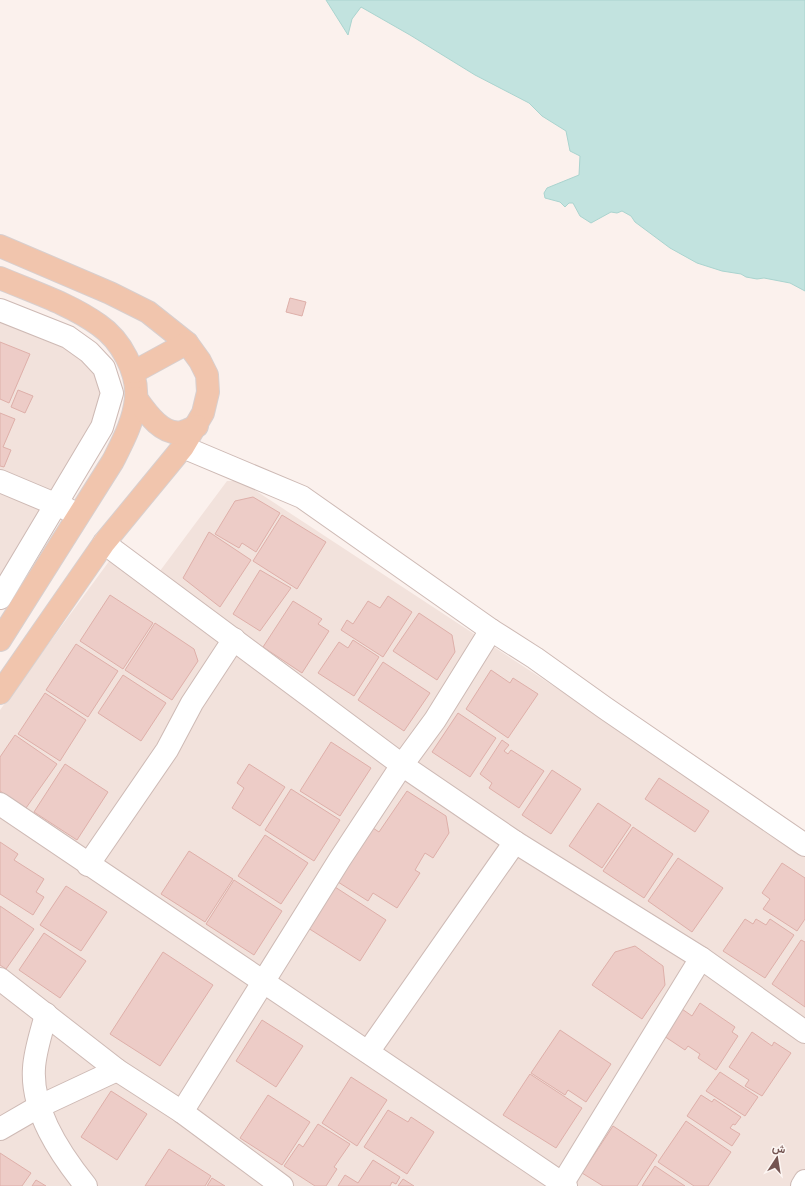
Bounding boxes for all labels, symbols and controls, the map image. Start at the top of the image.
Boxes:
north arrow [757,1138,797,1178]
text: ش [771,1141,787,1156]

